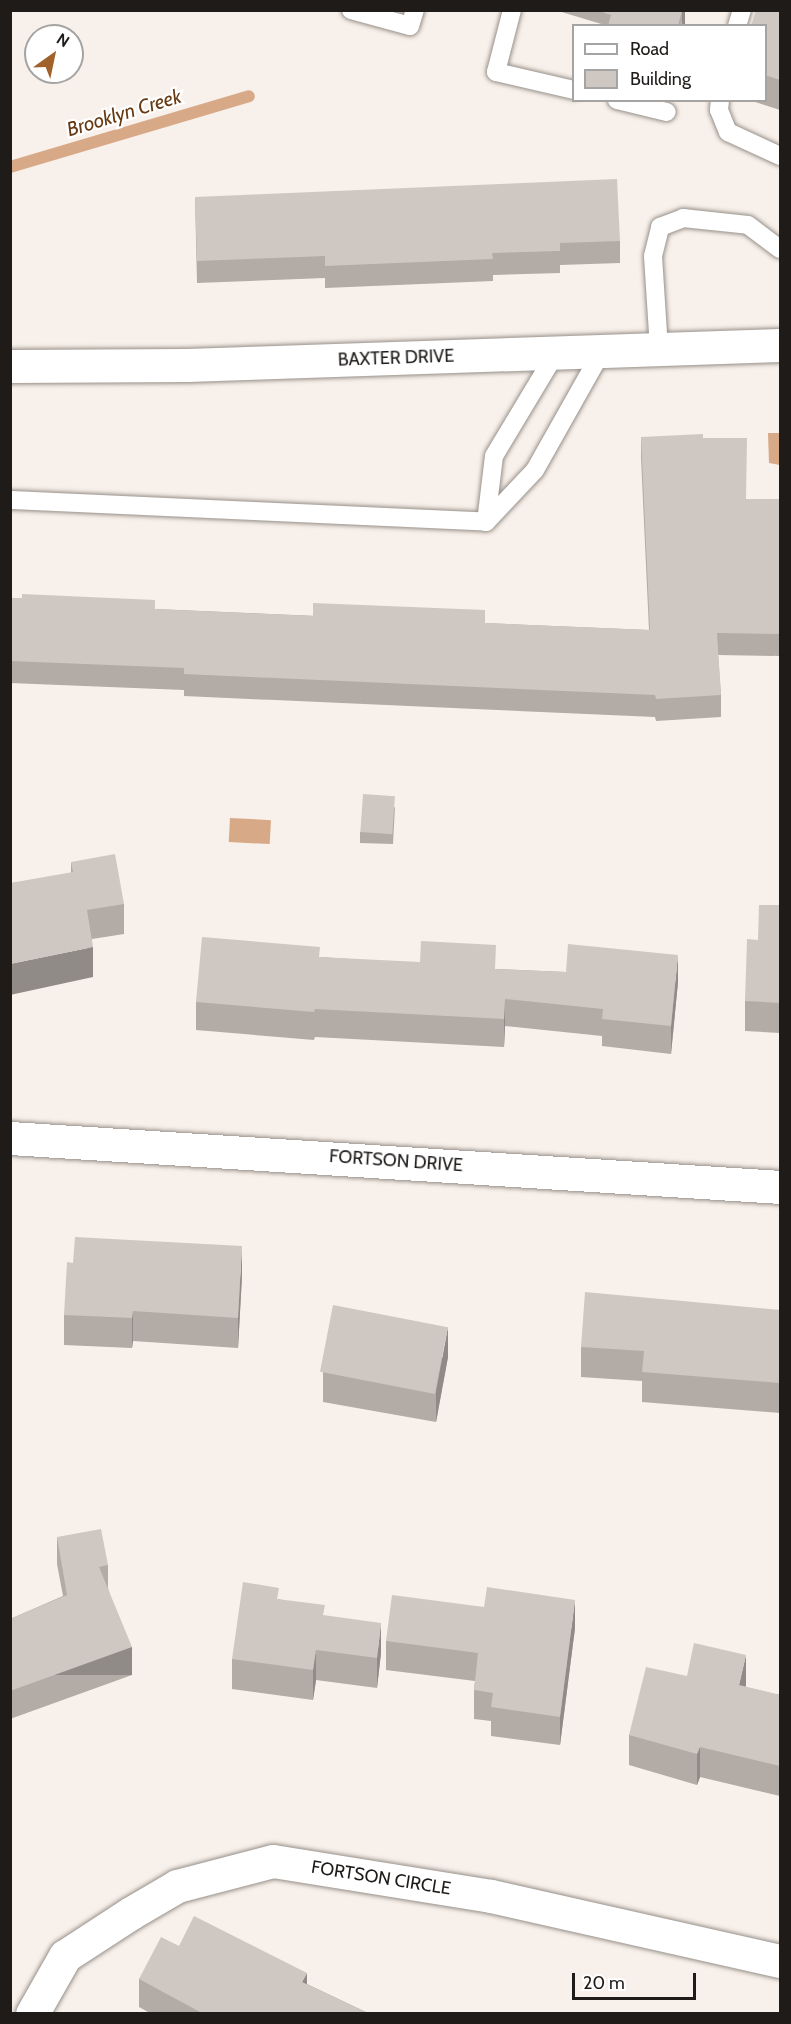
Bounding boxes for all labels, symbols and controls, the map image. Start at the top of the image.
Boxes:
north arrow [24,24,84,84]
legend [572,24,767,102]
text: N [53,29,73,51]
text: Road [630,38,669,60]
text: Building [630,68,691,90]
water label: Brooklyn Creek [64,84,184,142]
street label: BAXTER DRIVE [337,345,455,371]
street label: FORTSON DRIVE [328,1146,464,1176]
street label: FORTSON CIRCLE [310,1856,452,1900]
scale bar [575,1961,700,1999]
text: 20 m [583,1972,625,1994]

